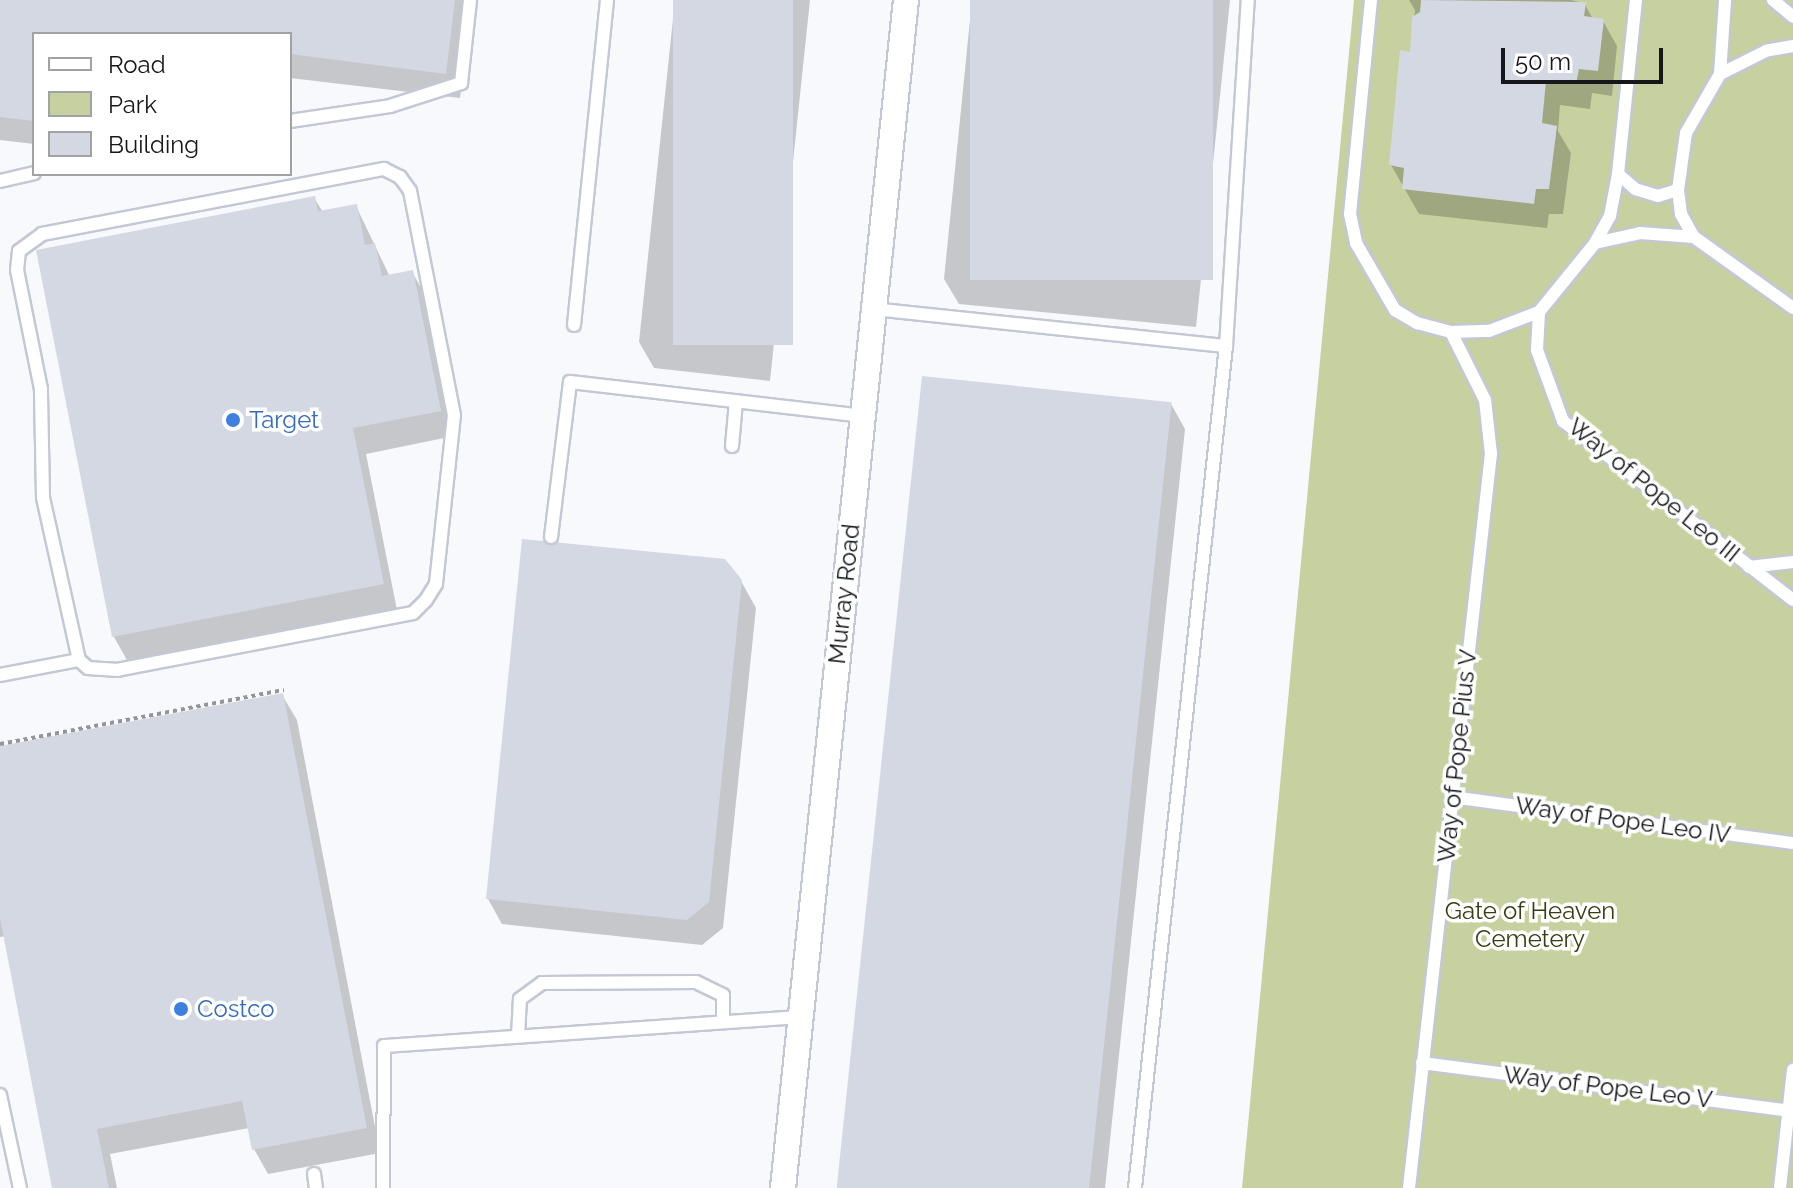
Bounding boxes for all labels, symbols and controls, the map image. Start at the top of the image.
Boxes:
legend [32,32,292,176]
scale bar [1505,32,1667,82]
text: 50 m [1515,47,1571,76]
text: Road [108,50,166,79]
text: Park [108,90,157,119]
text: Building [108,130,199,159]
place label: Target [249,406,319,434]
marker: Target [224,411,242,429]
street label: Way of Pope Leo III [1562,412,1746,568]
street label: Murray Road [822,522,866,666]
street label: Way of Pope Pius V [1431,647,1483,865]
street label: Way of Pope Leo IV [1513,791,1733,849]
park label: Gate of Heaven Cemetery [1444,897,1616,953]
place label: Costco [197,995,275,1023]
marker: Costco [172,1000,190,1018]
street label: Way of Pope Leo V [1501,1060,1715,1114]

